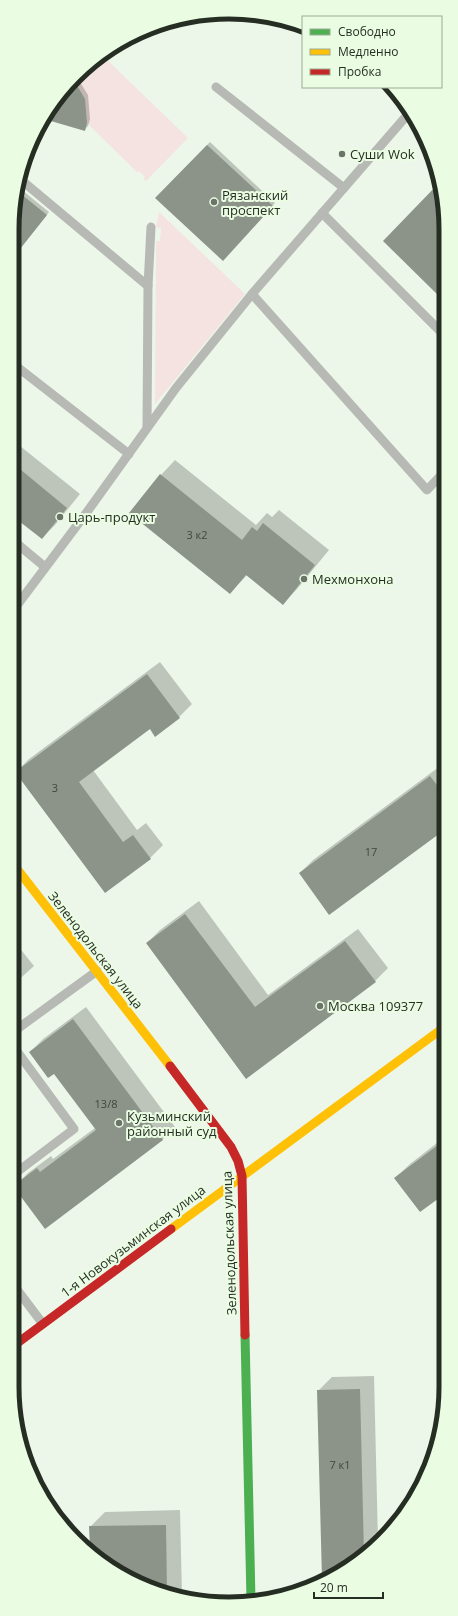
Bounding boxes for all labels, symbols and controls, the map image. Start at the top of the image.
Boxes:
legend [302,16,442,88]
text: Свободно [338,23,396,40]
text: Медленно [338,43,398,60]
text: Пробка [338,63,381,80]
place label: Суши Wok [350,145,415,163]
marker: Суши Wok [337,149,347,159]
place label: Рязанский проспект [222,186,288,219]
marker: Рязанский проспект [209,197,219,207]
place label: Царь-продукт [68,508,155,526]
marker: Царь-продукт [55,512,65,522]
house number: 3 к2 [186,527,208,542]
place label: Мехмонхона [312,570,393,588]
marker: Мехмонхона [299,574,309,584]
house number: 3 [52,780,58,795]
house number: 17 [365,844,377,859]
street label: Зеленодольская улица [44,888,148,1012]
place label: Москва 109377 [328,997,423,1015]
marker: Москва 109377 [315,1001,325,1011]
house number: 13/8 [95,1096,117,1111]
place label: Кузьминский районный суд [127,1107,217,1140]
marker: Кузьминский районный суд [114,1118,124,1128]
street label: Зеленодольская улица [217,1171,241,1315]
street label: 1-я Новокузьминская улица [57,1181,209,1301]
house number: 7 к1 [329,1457,351,1472]
scale bar [314,1574,383,1600]
text: 20 m [320,1579,348,1596]

